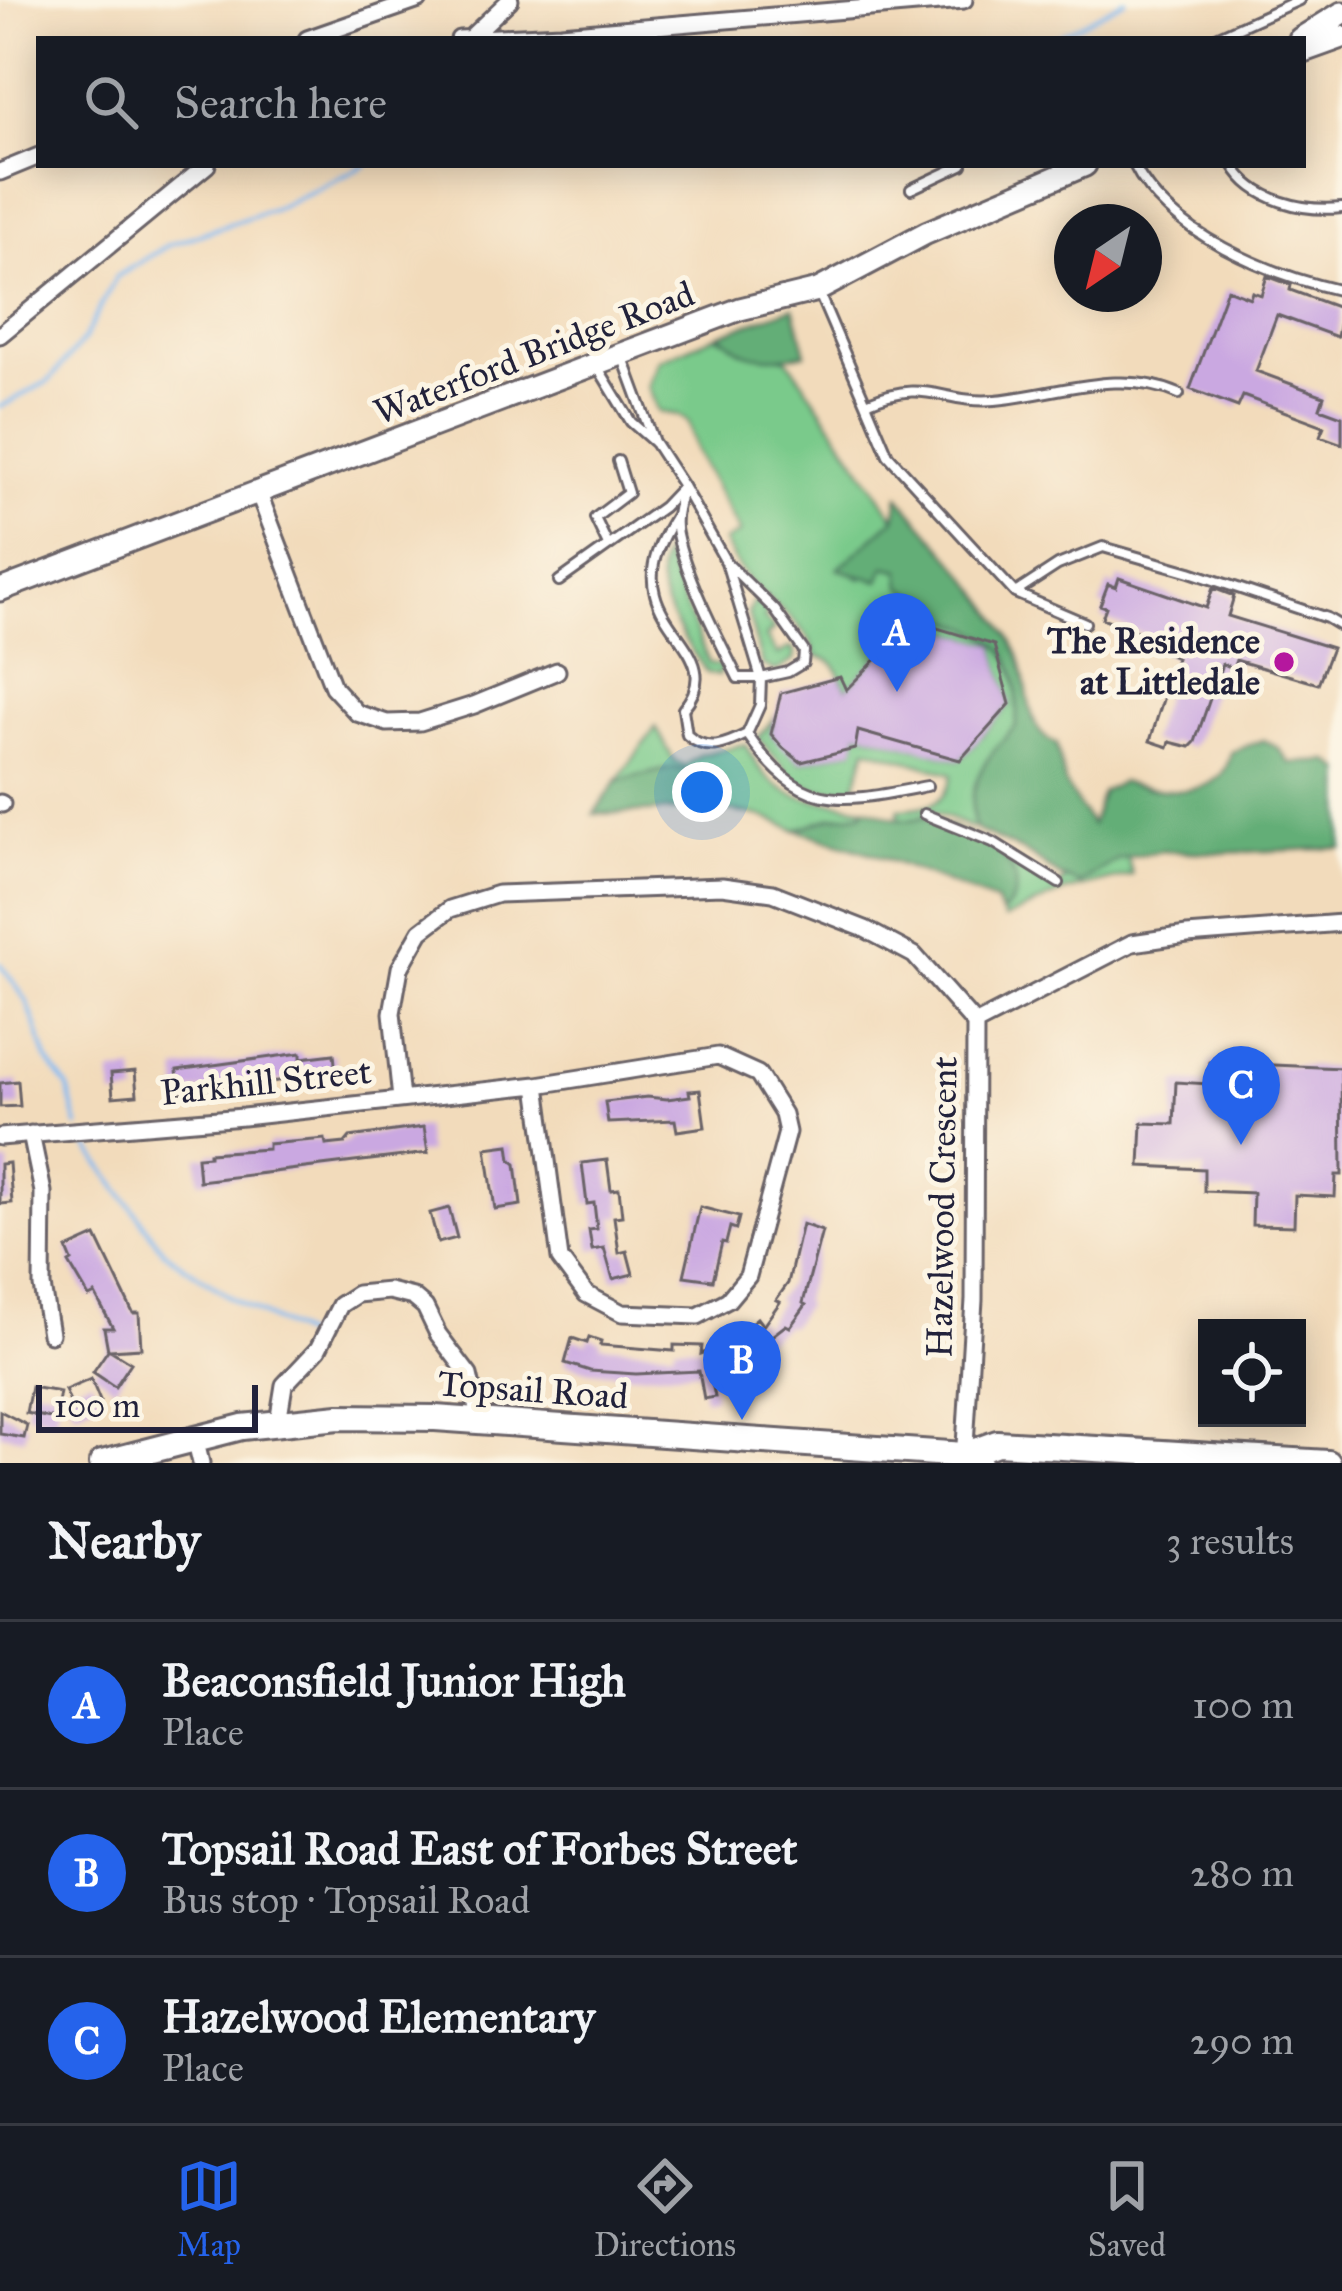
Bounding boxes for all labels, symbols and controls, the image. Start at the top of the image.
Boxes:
search box [36,36,1306,168]
icon: search [78,69,144,135]
text: Search here [174,75,387,130]
north arrow [1054,204,1162,312]
street label: Waterford Bridge Road [368,272,700,434]
pin: A [858,593,936,692]
place label: The Residence at Littledale [1047,619,1260,704]
marker: The Residence at Littledale [1271,649,1297,675]
your location [672,762,732,822]
pin: C [1202,1046,1280,1145]
street label: Parkhill Street [158,1049,374,1115]
street label: Hazelwood Crescent [917,1056,967,1358]
map controls [1198,1319,1306,1427]
button: locate [1198,1319,1306,1427]
pin: B [703,1321,781,1420]
street label: Topsail Road [436,1361,630,1419]
scale bar [36,1379,258,1432]
text: 100 m [54,1386,140,1426]
text: Nearby [48,1510,200,1572]
text: 3 results [1166,1517,1294,1565]
text: Beaconsfield Junior High [162,1653,626,1708]
text: A [74,1681,100,1729]
text: 100 m [1192,1681,1294,1729]
text: Place [162,1708,244,1756]
text: Topsail Road East of Forbes Street [162,1821,798,1876]
text: B [74,1849,100,1897]
text: 280 m [1190,1849,1294,1897]
text: Bus stop · Topsail Road [162,1876,530,1924]
text: Hazelwood Elementary [162,1989,595,2044]
text: C [74,2017,100,2065]
text: 290 m [1190,2017,1294,2065]
text: Place [162,2044,244,2092]
tab: Map [176,2153,242,2265]
tab: Directions [594,2153,736,2265]
tab: Saved [1088,2153,1166,2265]

